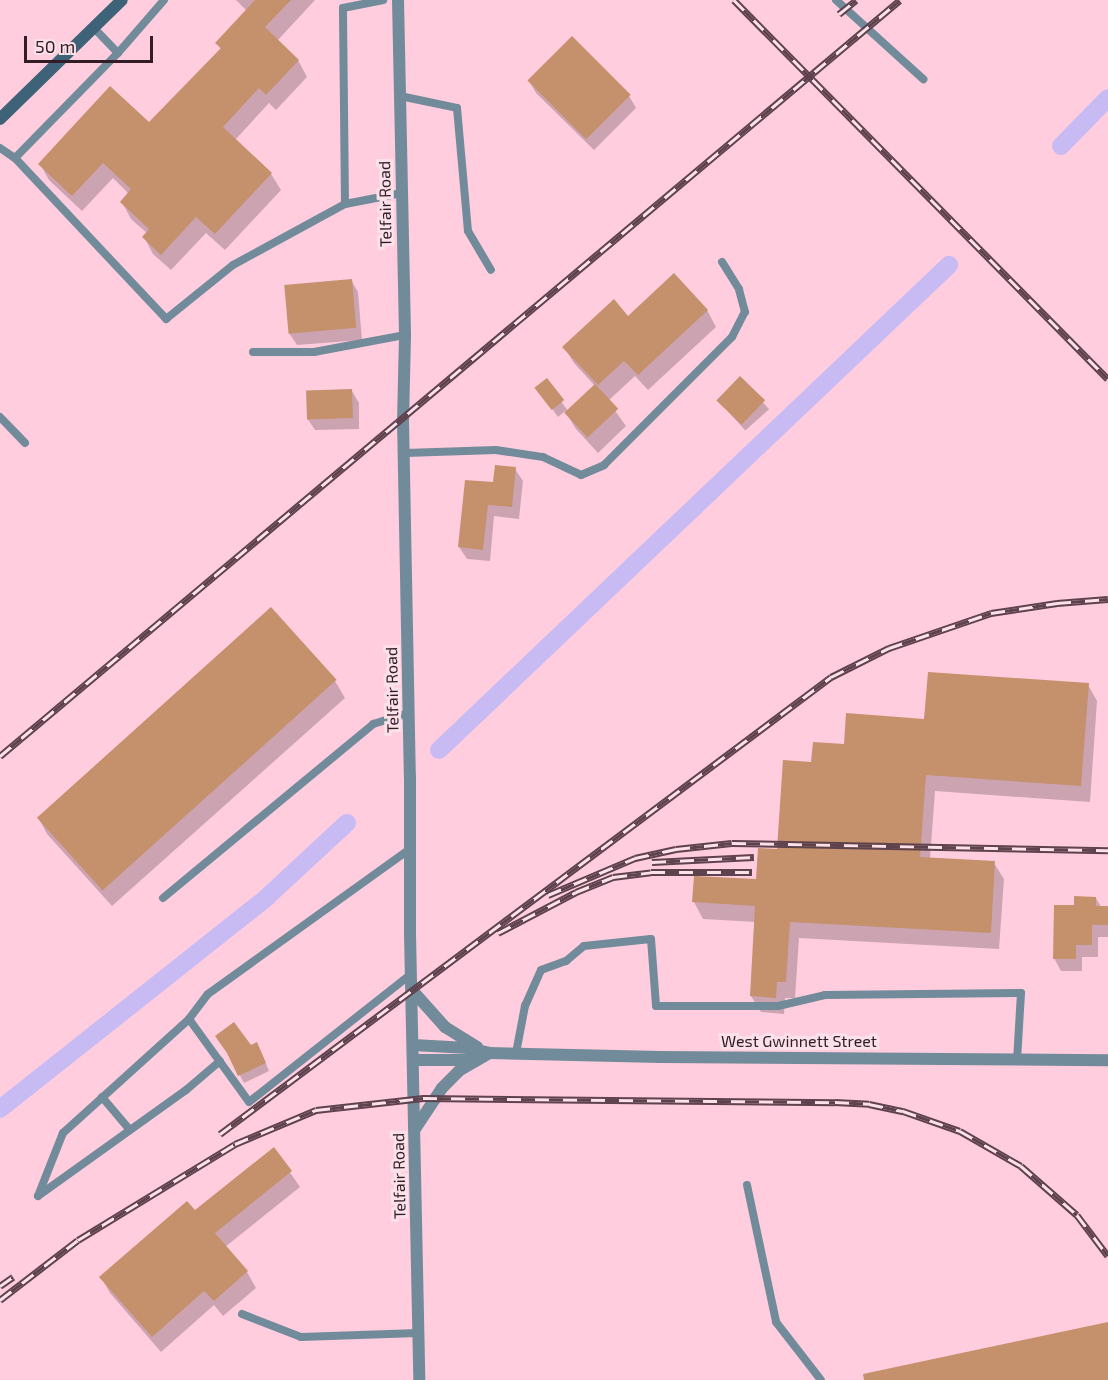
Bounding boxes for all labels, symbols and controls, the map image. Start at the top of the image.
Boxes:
scale bar [27,24,156,62]
text: 50 m [35,35,75,57]
street label: Telfair Road [375,161,395,247]
street label: Telfair Road [382,647,402,733]
street label: West Gwinnett Street [721,1031,877,1051]
street label: Telfair Road [389,1133,409,1219]

